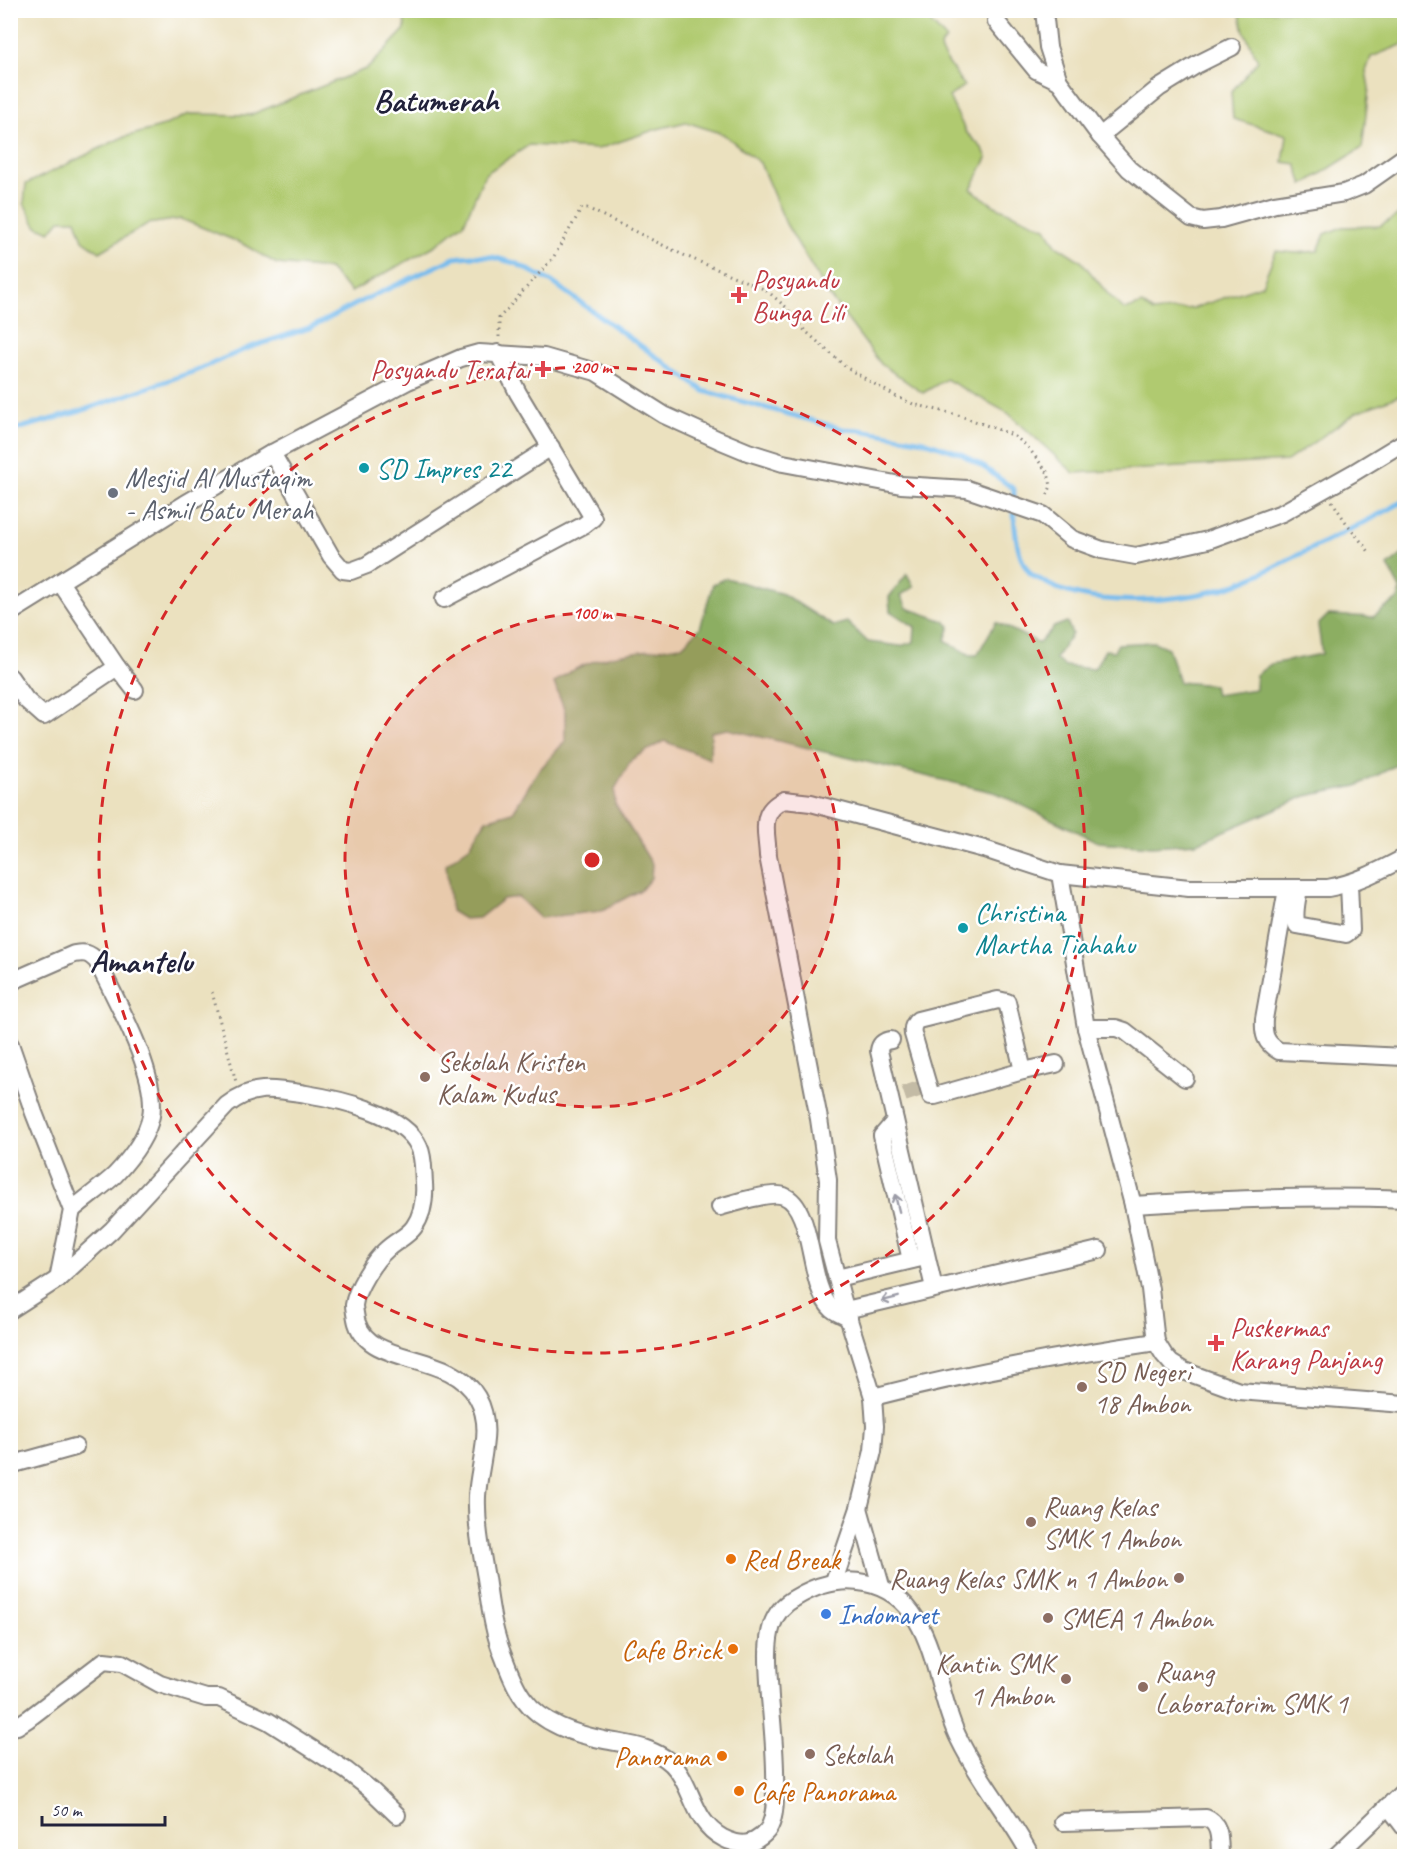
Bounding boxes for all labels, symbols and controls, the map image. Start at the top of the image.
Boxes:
district label: Batumerah [374,80,500,121]
place label: Posyandu Bunga Lili [752,262,848,329]
marker: Posyandu Bunga Lili [730,286,748,304]
place label: Posyandu Teratai [370,352,534,387]
text: 200 m [573,356,613,378]
marker: Posyandu Teratai [534,360,552,378]
place label: SD Impres 22 [376,451,514,486]
place label: Mesjid Al Mustaqim - Asmil Batu Merah [125,460,314,527]
marker: SD Impres 22 [357,461,371,475]
marker: Mesjid Al Mustaqim - Asmil Batu Merah [106,486,120,500]
text: 100 m [573,602,613,624]
centre of rings [582,850,602,870]
place label: Christina Martha Tiahahu [975,895,1137,962]
marker: Christina Martha Tiahahu [956,921,970,935]
district label: Amantelu [90,941,195,982]
place label: Sekolah Kristen Kalam Kudus [437,1044,586,1111]
marker: Sekolah Kristen Kalam Kudus [418,1070,432,1084]
one-way arrow [890,1194,902,1213]
one-way arrow [881,1294,900,1306]
place label: Puskermas Karang Panjang [1230,1310,1383,1377]
marker: Puskermas Karang Panjang [1207,1334,1225,1352]
place label: SD Negeri 18 Ambon [1094,1354,1194,1421]
marker: SD Negeri 18 Ambon [1075,1380,1089,1394]
place label: Ruang Kelas SMK 1 Ambon [1043,1489,1182,1556]
marker: Ruang Kelas SMK 1 Ambon [1024,1515,1038,1529]
place label: Red Break [743,1542,842,1577]
marker: Red Break [724,1552,738,1566]
place label: Ruang Kelas SMK n 1 Ambon [889,1561,1168,1596]
marker: Ruang Kelas SMK n 1 Ambon [1172,1571,1186,1585]
place label: Indomaret [838,1597,940,1632]
place label: SMEA 1 Ambon [1060,1601,1214,1636]
marker: Indomaret [819,1607,833,1621]
marker: SMEA 1 Ambon [1041,1611,1055,1625]
place label: Cafe Brick [621,1632,724,1667]
marker: Cafe Brick [726,1642,740,1656]
place label: Kantin SMK 1 Ambon [935,1646,1058,1713]
place label: Ruang Laboratorim SMK 1 [1155,1654,1349,1721]
marker: Kantin SMK 1 Ambon [1059,1672,1073,1686]
marker: Ruang Laboratorim SMK 1 [1136,1680,1150,1694]
place label: Sekolah [822,1737,893,1772]
place label: Panorama [614,1739,712,1774]
marker: Sekolah [803,1747,817,1761]
marker: Panorama [715,1749,729,1763]
place label: Cafe Panorama [751,1774,897,1809]
marker: Cafe Panorama [732,1784,746,1798]
scale bar [42,1789,165,1827]
text: 50 m [51,1799,84,1821]

